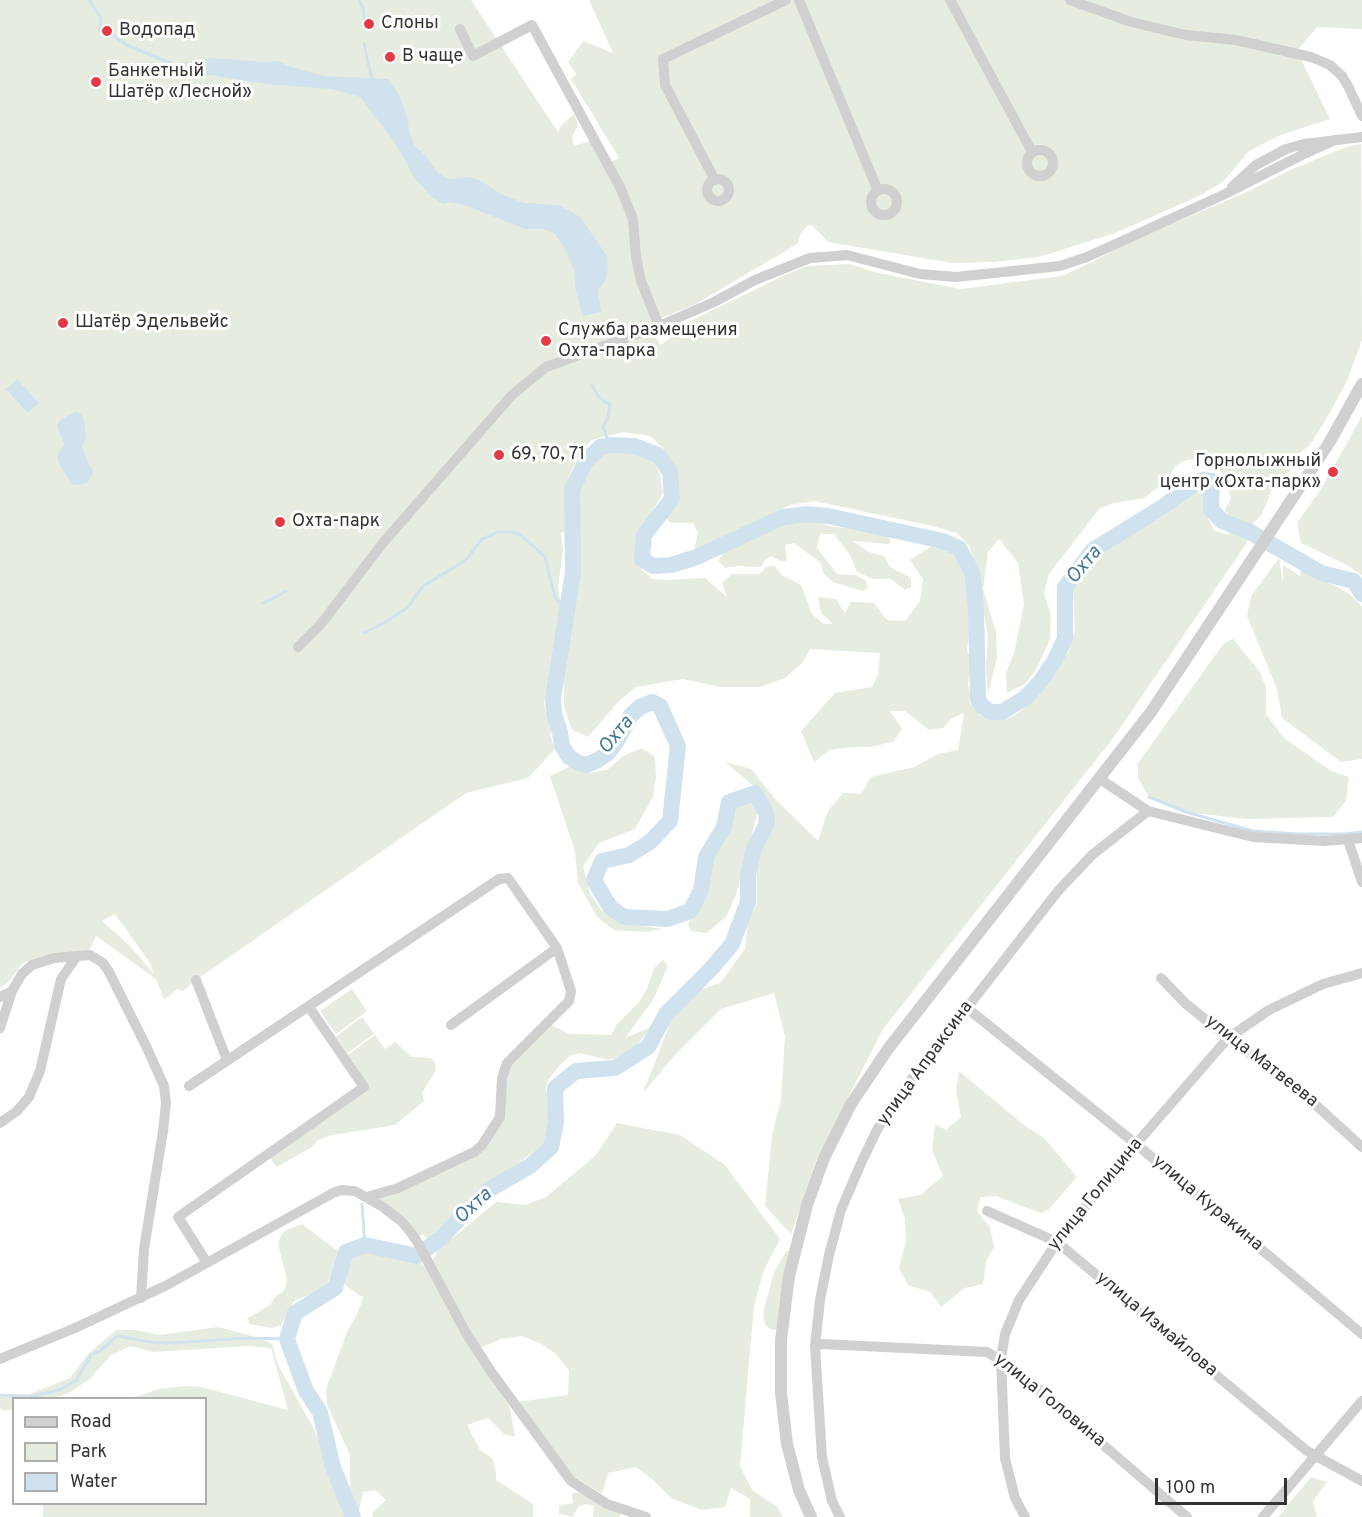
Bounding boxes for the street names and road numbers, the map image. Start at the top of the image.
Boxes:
street label: улица Апраксина [874,997,978,1131]
street label: улица Матвеева [1200,1011,1322,1113]
street label: улица Голицина [1044,1134,1148,1256]
street label: улица Куракина [1147,1151,1267,1257]
street label: улица Измайлова [1091,1268,1221,1382]
street label: улица Головина [989,1350,1109,1452]

